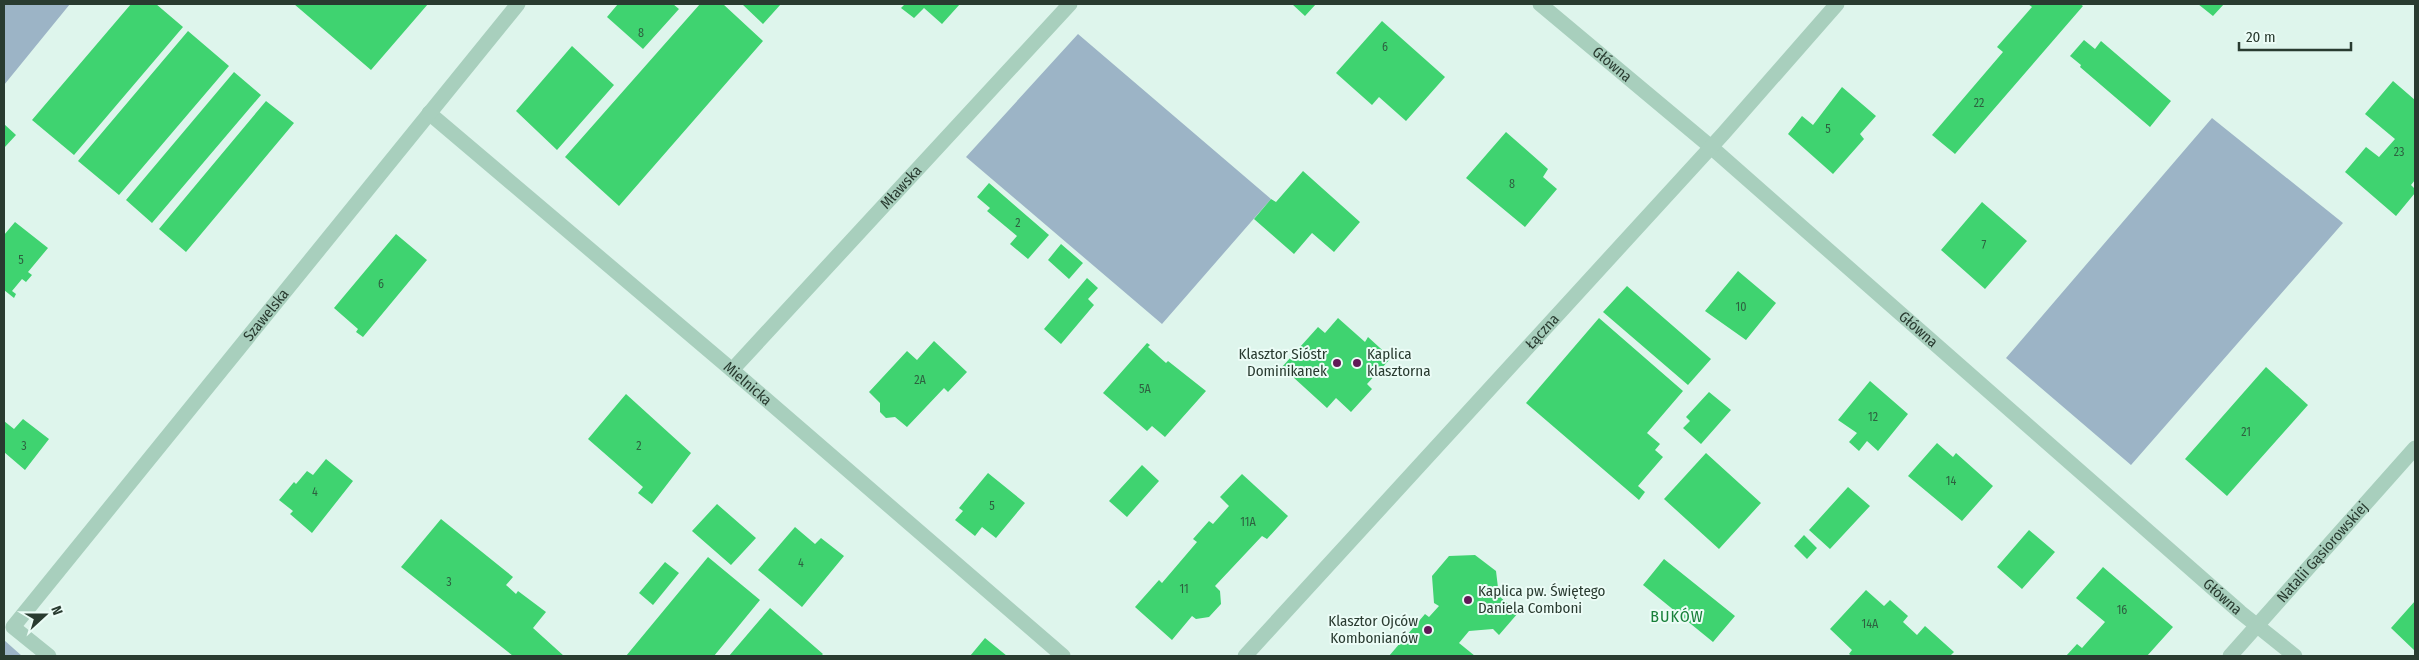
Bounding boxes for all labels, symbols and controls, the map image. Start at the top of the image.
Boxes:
scale bar [2239,20,2352,52]
house number: 8 [638,26,644,40]
text: 20 m [2246,28,2276,46]
house number: 6 [1382,40,1388,54]
street label: Główna [1589,43,1635,86]
house number: 22 [1974,96,1984,110]
house number: 5 [1825,122,1831,136]
house number: 23 [2394,145,2404,159]
street label: Mławska [877,162,925,212]
house number: 8 [1509,177,1515,191]
house number: 2 [1015,216,1021,230]
house number: 7 [1982,238,1987,252]
house number: 5 [18,253,24,267]
house number: 6 [378,277,384,291]
street label: Szawelska [239,285,293,345]
house number: 10 [1736,300,1746,314]
street label: Główna [1895,307,1942,351]
street label: Łączna [1521,310,1563,353]
place label: Klasztor Sióstr Dominikanek [1239,345,1328,380]
place label: Kaplica klasztorna [1367,345,1431,380]
marker: Klasztor Sióstr Dominikanek [1331,357,1343,369]
marker: Kaplica klasztorna [1351,357,1363,369]
street label: Mielnicka [720,358,776,409]
house number: 2A [914,373,926,387]
house number: 5A [1139,382,1152,396]
house number: 12 [1868,410,1878,424]
house number: 21 [2241,425,2251,439]
house number: 3 [21,439,27,453]
house number: 2 [636,439,642,453]
house number: 14 [1946,474,1956,488]
house number: 4 [312,485,318,499]
street label: Natalii Gąsiorowskiej [2273,498,2372,606]
house number: 5 [989,499,995,513]
house number: 11A [1240,515,1256,529]
house number: 4 [798,556,804,570]
house number: 3 [446,575,452,589]
street label: Główna [2199,575,2246,619]
house number: 11 [1179,582,1189,596]
place label: Kaplica pw. Świętego Daniela Comboni [1478,582,1606,617]
north arrow [20,590,70,640]
marker: Kaplica pw. Świętego Daniela Comboni [1462,594,1474,606]
house number: 16 [2117,603,2127,617]
text: N [47,604,66,617]
district label: BUKÓW [1650,607,1704,626]
place label: Klasztor Ojców Kombonianów [1328,612,1418,647]
house number: 14A [1862,617,1879,631]
marker: Klasztor Ojców Kombonianów [1422,624,1434,636]

